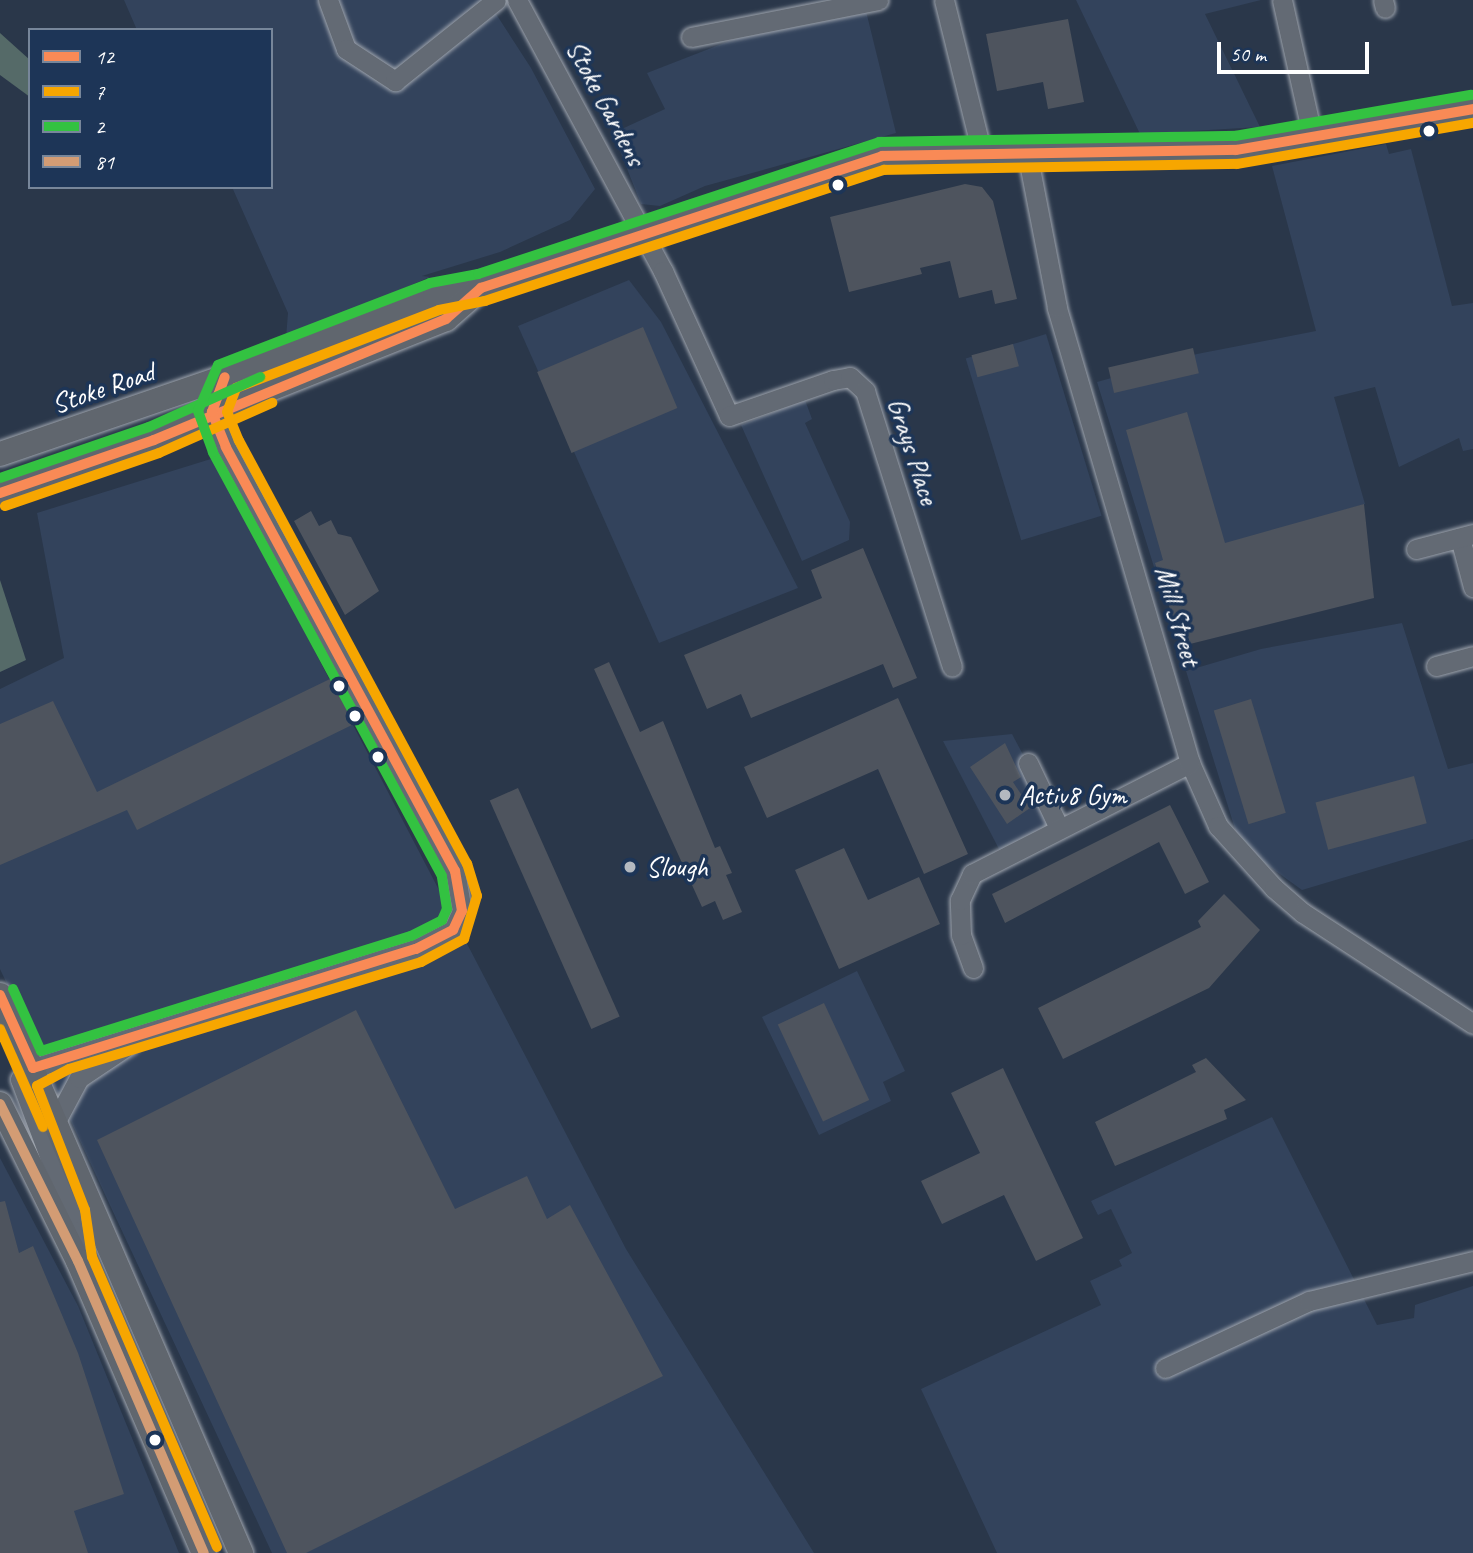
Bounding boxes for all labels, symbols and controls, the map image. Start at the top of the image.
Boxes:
legend [28,28,273,189]
scale bar [1221,28,1373,72]
street label: Stoke Gardens [559,34,653,172]
text: 50 m [1230,41,1266,67]
text: 12 [95,44,114,70]
text: 7 [95,79,104,105]
text: 2 [95,114,104,140]
unlabelled marker [1422,124,1436,138]
text: 81 [95,149,114,175]
unlabelled marker [831,178,845,192]
street label: Stoke Road [47,355,159,421]
street label: Grays Place [880,393,946,509]
street label: Mill Street [1148,562,1208,670]
unlabelled marker [332,679,346,693]
unlabelled marker [348,709,362,723]
unlabelled marker [371,750,385,764]
place label: Activ8 Gym [1019,778,1126,812]
marker: Activ8 Gym [997,787,1013,803]
place label: Slough [646,850,708,884]
marker: Slough [620,857,640,877]
unlabelled marker [148,1433,162,1447]

